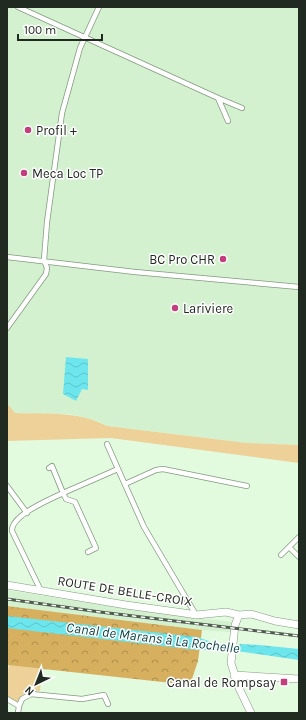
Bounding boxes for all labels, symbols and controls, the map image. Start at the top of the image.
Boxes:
scale bar [18,16,102,42]
text: 100 m [24,23,56,37]
place label: Profil + [36,123,77,138]
marker: Profil + [23,125,33,135]
place label: Meca Loc TP [32,166,103,181]
marker: Meca Loc TP [19,168,29,178]
place label: BC Pro CHR [149,252,215,267]
marker: BC Pro CHR [218,254,228,264]
place label: Lariviere [183,301,234,316]
marker: Lariviere [170,303,180,313]
street label: ROUTE DE BELLE-CROIX [56,573,194,609]
water label: Canal de Marans à La Rochelle [65,619,241,657]
north arrow [16,664,56,704]
place label: Canal de Rompsay [167,675,276,690]
marker: Canal de Rompsay [279,677,289,687]
text: N [22,684,37,698]

